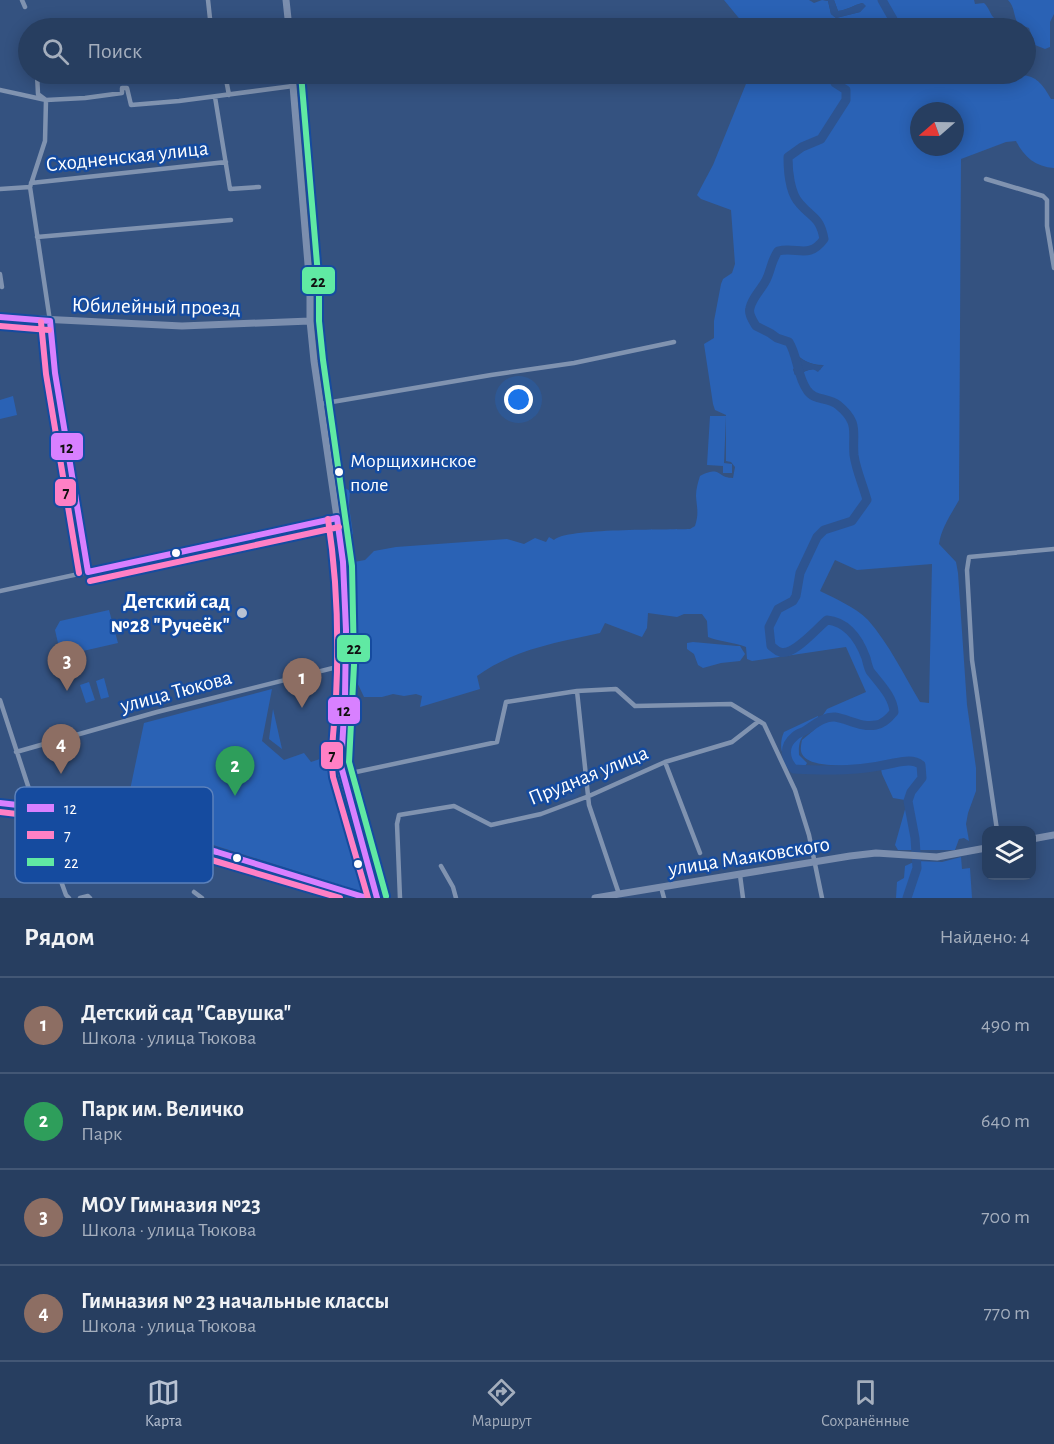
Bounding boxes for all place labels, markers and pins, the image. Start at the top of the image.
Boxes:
place label: Морщихинское поле [350,451,476,495]
marker: Морщихинское поле [333,466,345,478]
unlabelled marker [170,547,182,559]
place label: Детский сад №28 "Ручеёк" [111,591,230,636]
marker: Детский сад №28 "Ручеёк" [235,606,249,620]
pin: 3 [48,642,86,691]
pin: 1 [282,658,322,708]
pin: 4 [42,724,80,774]
pin: 2 [216,746,254,796]
unlabelled marker [231,852,243,864]
unlabelled marker [352,858,364,870]

